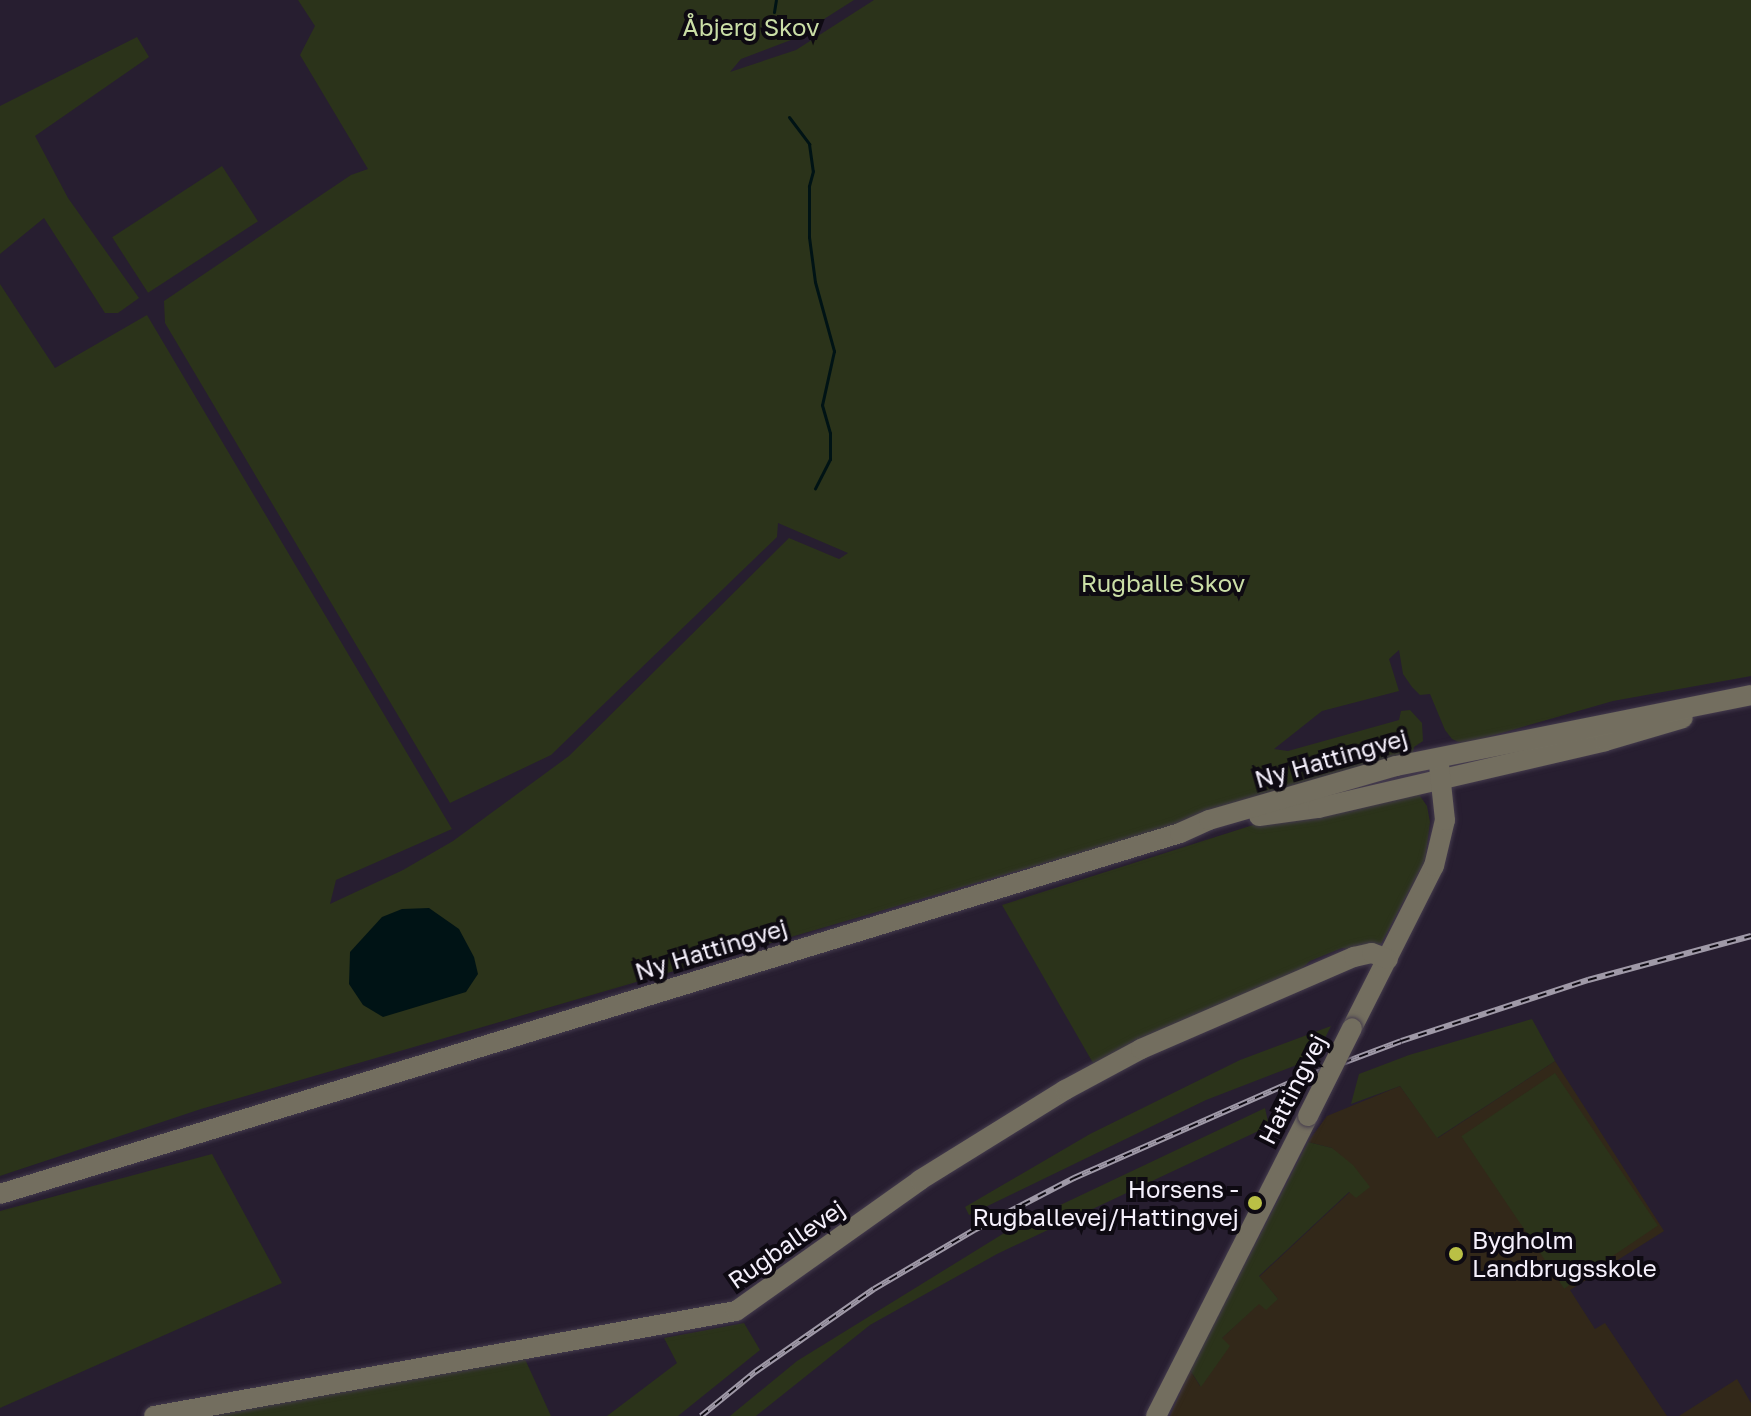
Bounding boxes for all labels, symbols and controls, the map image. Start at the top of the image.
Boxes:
park label: Åbjerg Skov [683,13,819,41]
park label: Rugballe Skov [1081,569,1245,597]
street label: Ny Hattingvej [1251,722,1411,794]
street label: Ny Hattingvej [631,912,791,986]
street label: Hattingvej [1252,1029,1332,1149]
place label: Horsens - Rugballevej/Hattingvej [972,1175,1239,1231]
street label: Rugballevej [722,1193,850,1295]
marker: Horsens - Rugballevej/Hattingvej [1246,1194,1264,1212]
place label: Bygholm Landbrugsskole [1472,1226,1657,1282]
marker: Bygholm Landbrugsskole [1447,1245,1465,1263]

